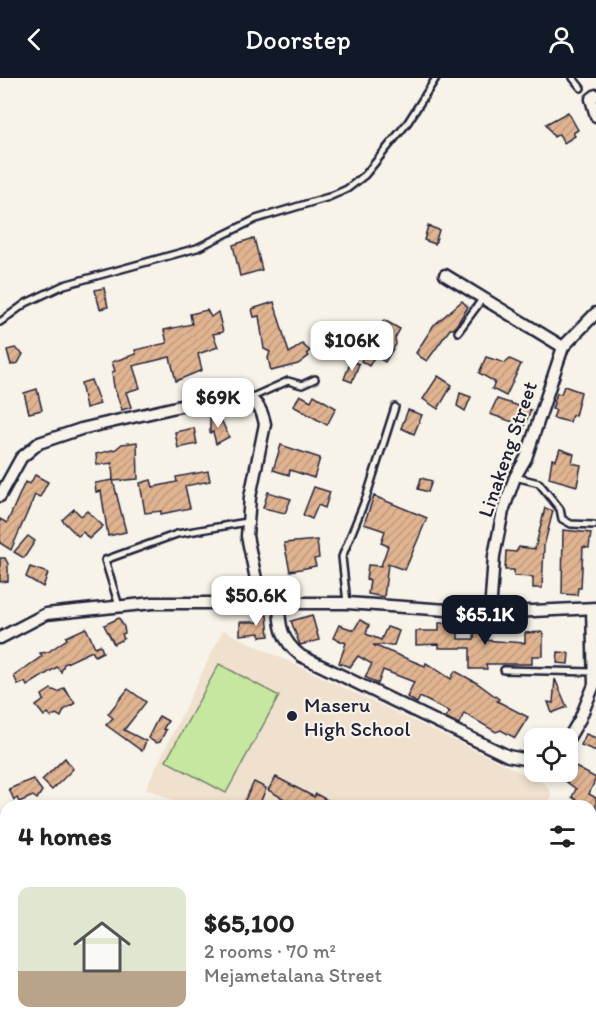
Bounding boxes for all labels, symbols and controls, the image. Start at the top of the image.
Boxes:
icon: back [18,23,51,56]
text: Doorstep [245,23,351,56]
icon: person [545,23,578,56]
pin: $106K [310,321,394,372]
text: $106K [324,328,380,352]
pin: $69K [182,378,254,429]
street label: Linakeng Street [472,378,542,520]
text: $69K [196,385,240,409]
pin: $50.6K [207,576,305,627]
text: $50.6K [225,583,287,607]
pin: $65.1K [436,595,534,646]
text: $65.1K [456,602,514,626]
place label: Maseru High School [304,692,411,741]
marker: Maseru High School [285,709,299,723]
map controls [524,728,578,782]
button: locate [524,728,578,782]
text: 4 homes [18,820,112,852]
icon: filters [546,820,579,853]
text: $65,100 [204,907,295,939]
icon: home [66,911,138,983]
text: 2 rooms · 70 m² [204,939,336,963]
text: Mejametalana Street [204,963,382,987]

